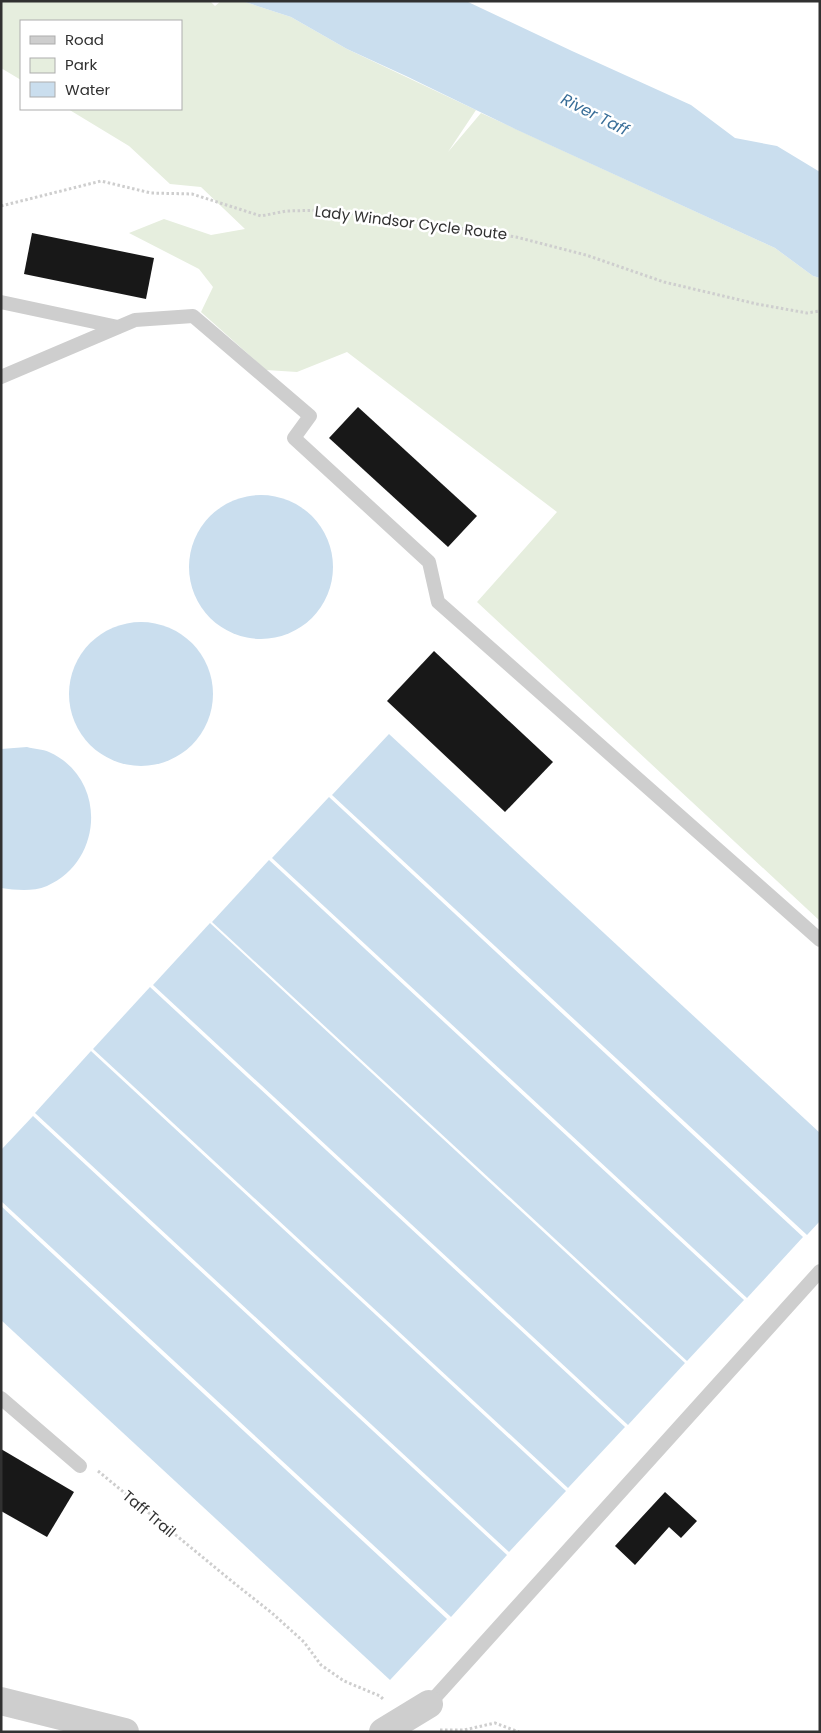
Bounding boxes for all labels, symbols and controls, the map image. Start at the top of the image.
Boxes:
legend [20,20,182,110]
text: Road [65,29,104,50]
text: Park [65,54,97,75]
text: Water [65,79,111,100]
water label: River Taff [557,88,634,142]
street label: Lady Windsor Cycle Route [314,200,508,245]
street label: Taff Trail [118,1485,180,1542]

